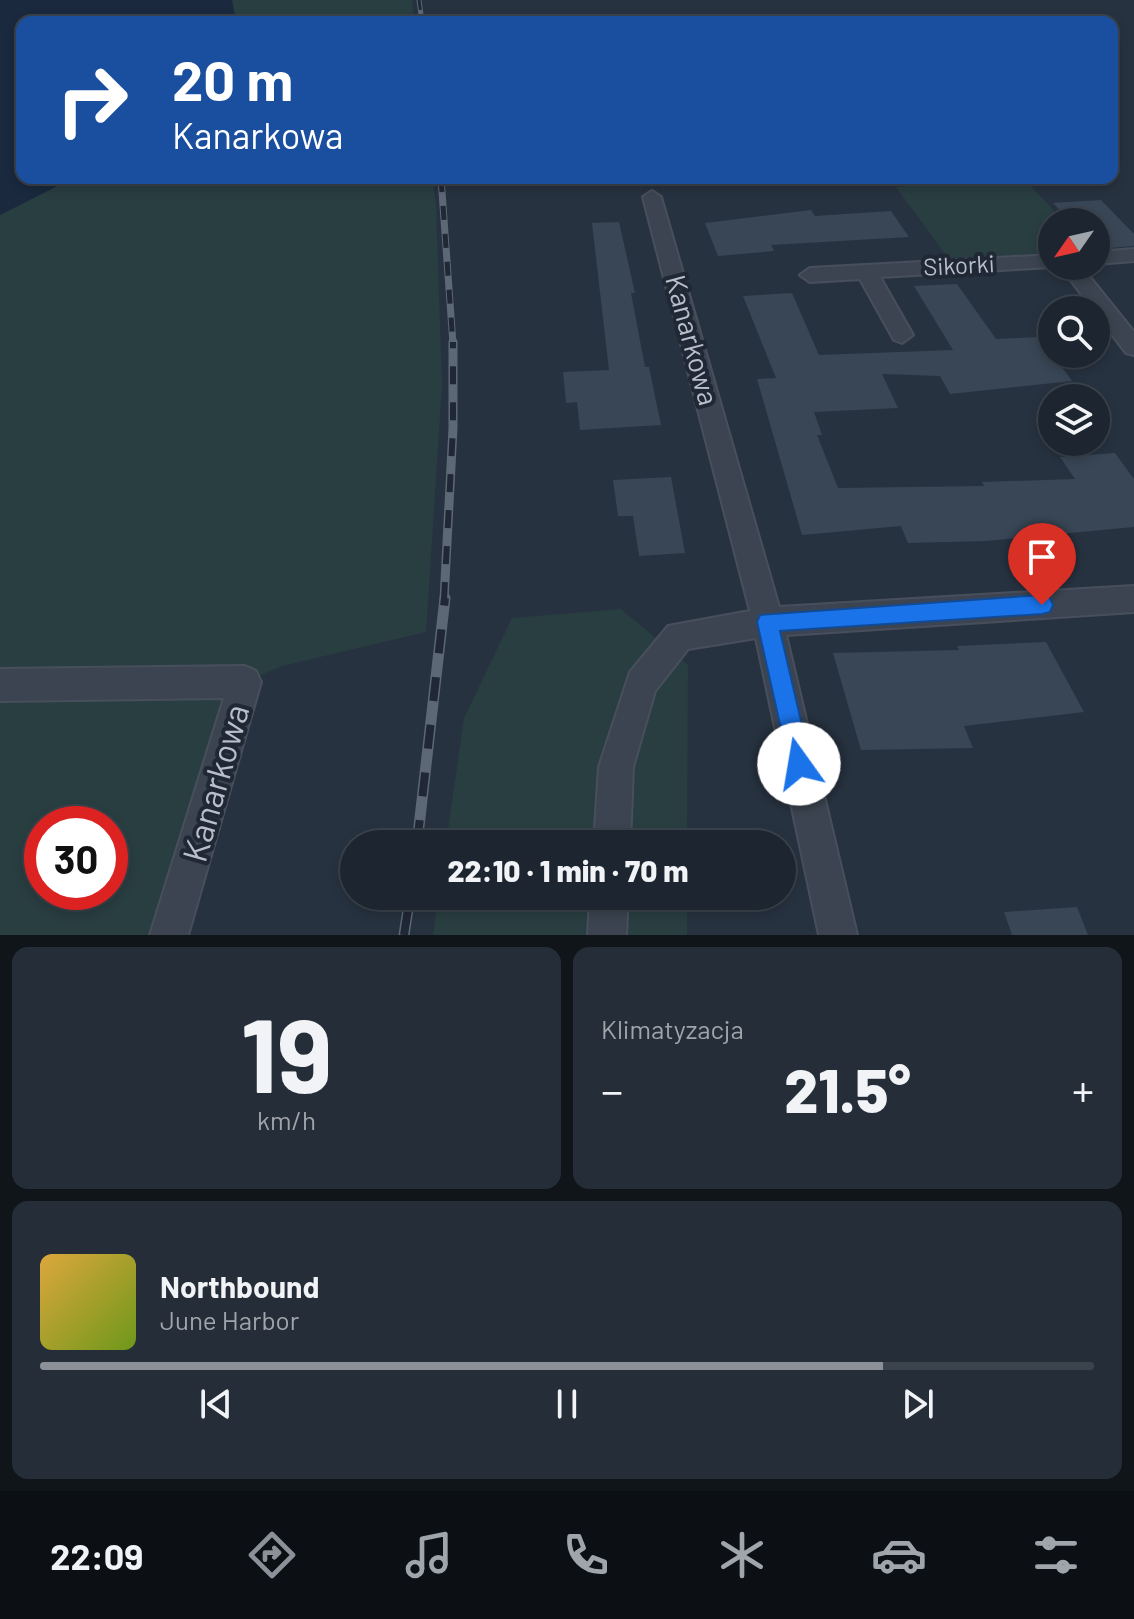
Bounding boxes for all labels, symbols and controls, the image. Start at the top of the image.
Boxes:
text: 20 m [172,45,293,112]
icon: right [40,48,144,152]
text: Kanarkowa [172,113,344,156]
north arrow [1038,208,1110,280]
map controls [1038,208,1110,456]
street label: Sikorki [922,248,995,281]
street label: Kanarkowa [659,271,727,409]
button: search [1038,296,1110,368]
button: layers [1038,384,1110,456]
pin [1008,523,1076,605]
icon: arrive [1020,535,1064,579]
street label: Kanarkowa [173,699,257,866]
position arrow [757,722,841,806]
speed limit sign: 30 [24,806,128,910]
text: 22:10 · 1 min · 70 m [447,852,689,888]
text: 19 [240,989,333,1114]
text: Klimatyzacja [601,1013,744,1044]
text: 21.5° [784,1053,911,1125]
text: − [601,1063,623,1116]
text: + [1072,1063,1094,1116]
text: km/h [257,1104,316,1135]
text: Northbound [160,1268,319,1304]
text: June Harbor [160,1304,299,1335]
icon: previous [194,1382,238,1426]
icon: pause [545,1382,589,1426]
icon: next [896,1382,940,1426]
icon: directions [244,1527,300,1583]
icon: music [401,1527,457,1583]
icon: phone [558,1527,614,1583]
icon: climate [714,1527,770,1583]
icon: car [871,1527,927,1583]
icon: filters [1028,1527,1084,1583]
text: 22:09 [50,1534,143,1577]

